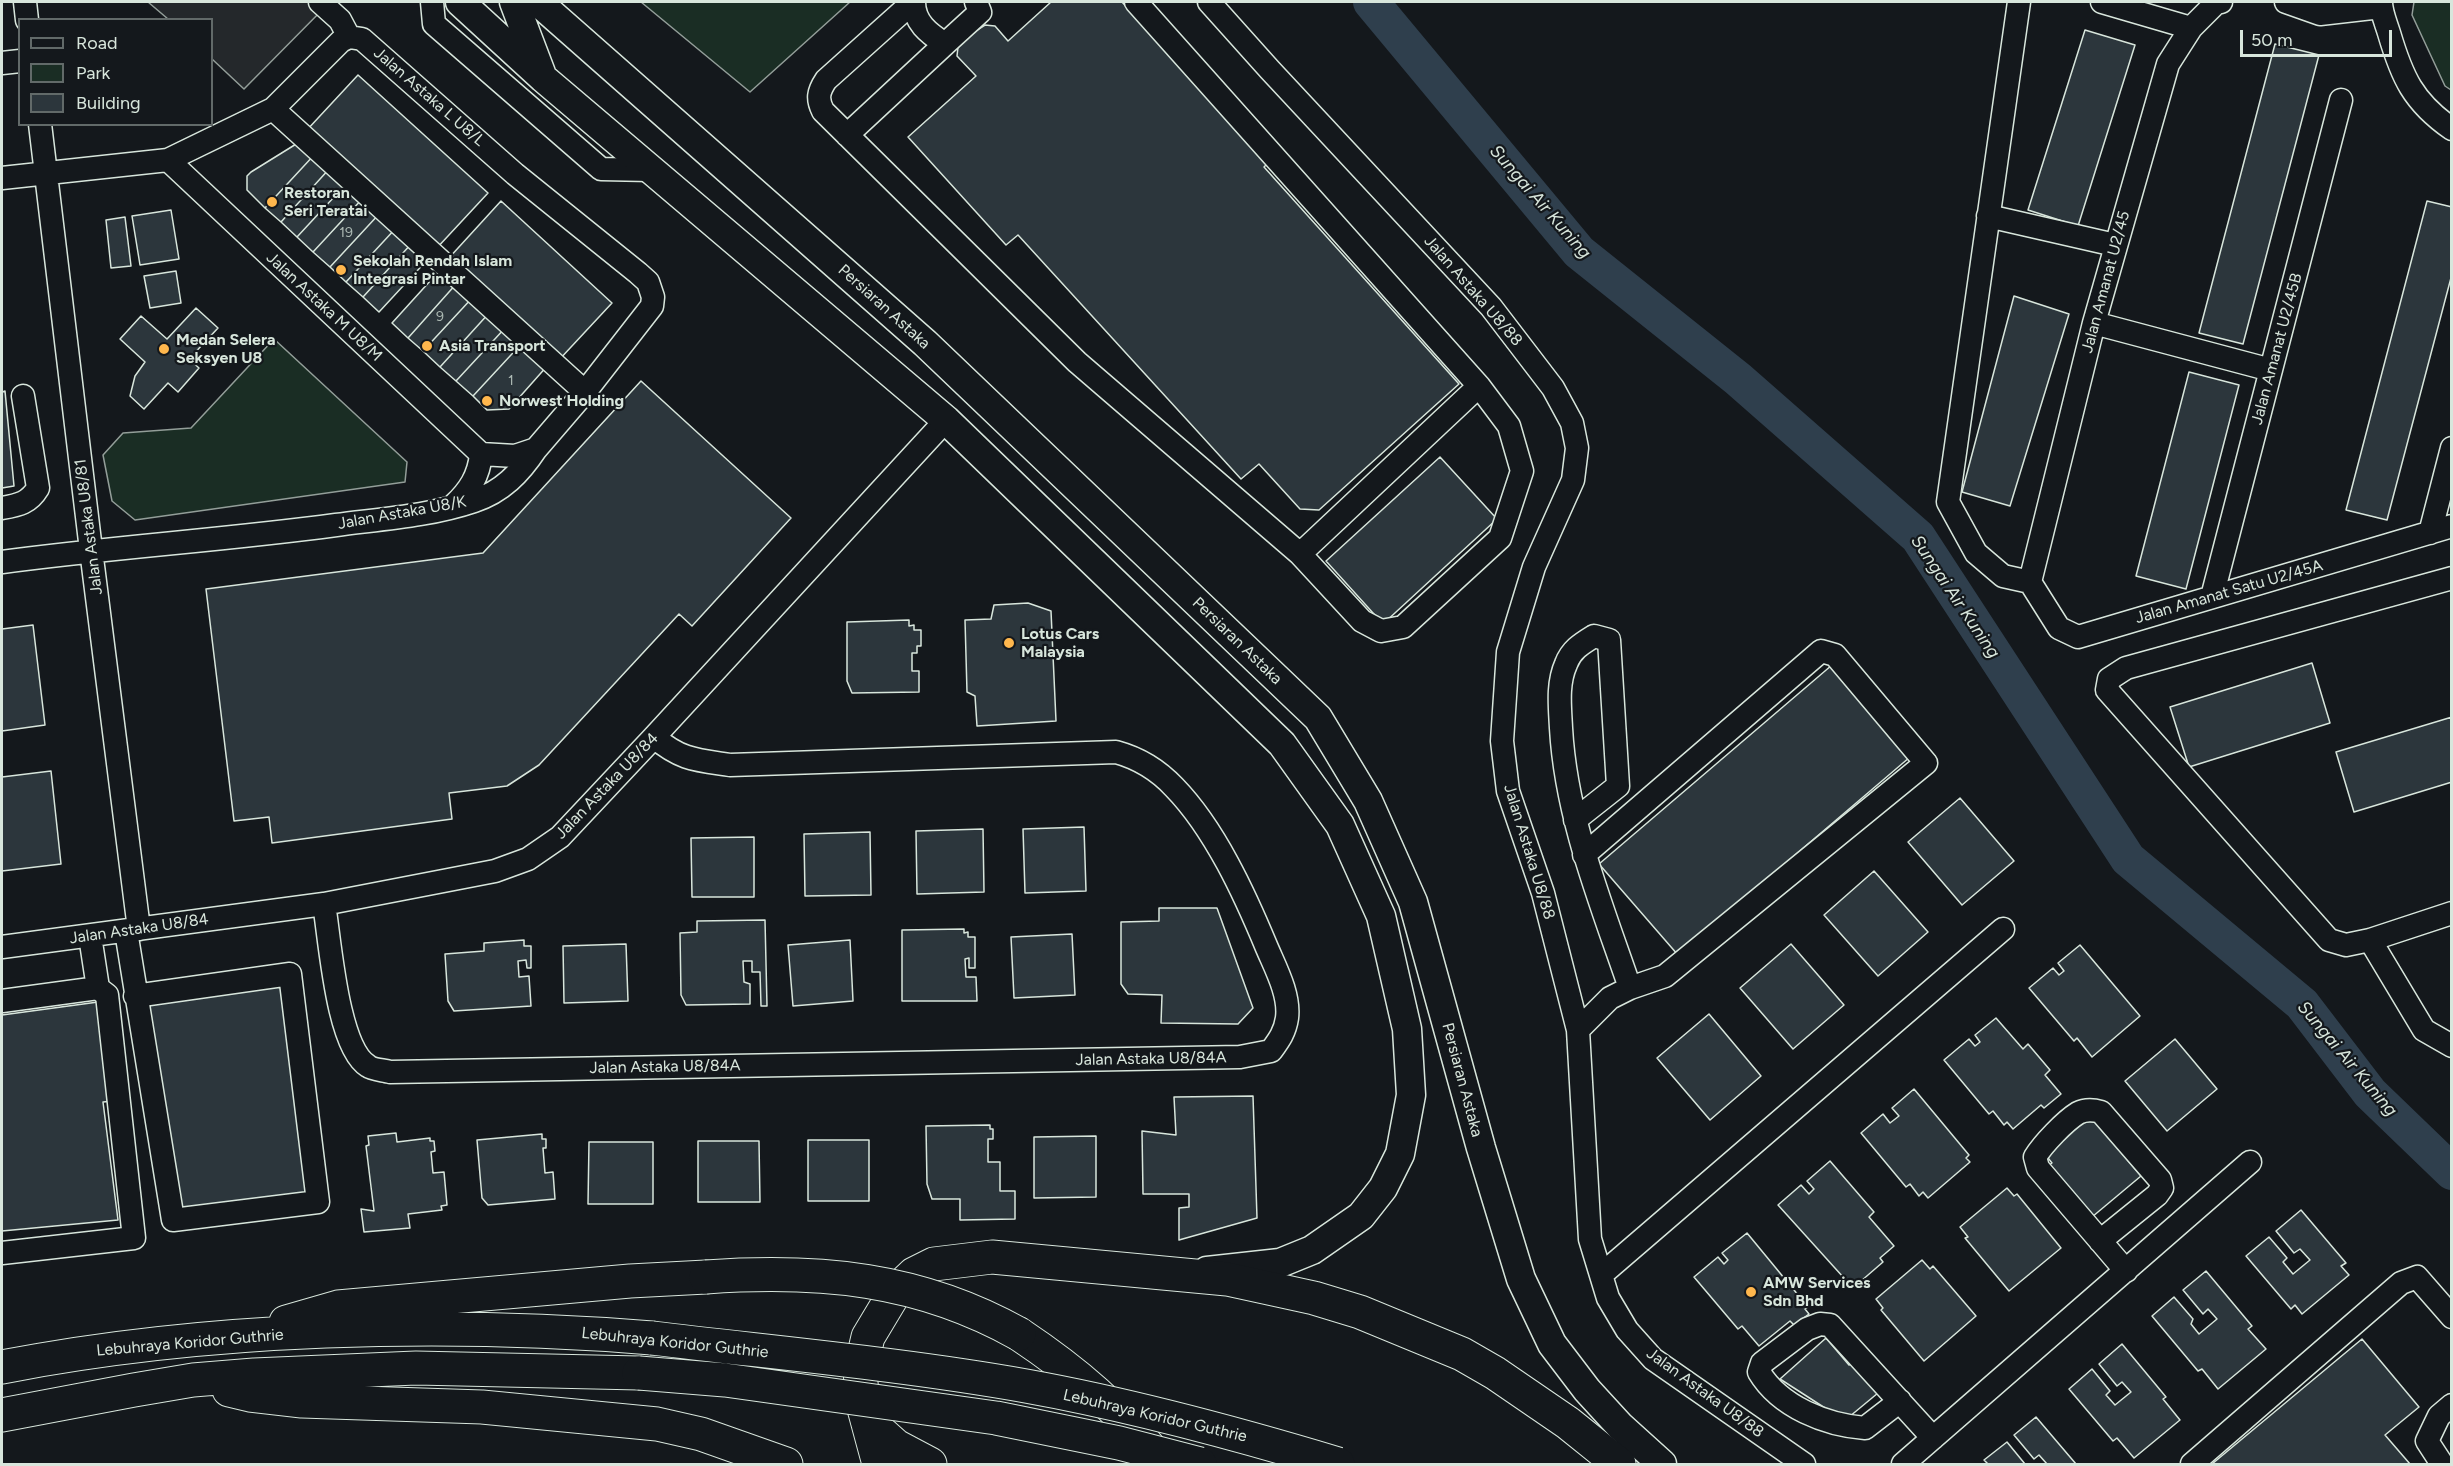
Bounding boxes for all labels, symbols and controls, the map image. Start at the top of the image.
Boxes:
legend [18,18,213,126]
scale bar [2243,18,2394,56]
text: 50 m [2251,29,2293,51]
text: Road [76,32,117,54]
street label: Jalan Astaka L U8/L [369,43,489,151]
text: Park [76,62,110,84]
text: Building [76,92,141,114]
water label: Sungai Air Kuning [1485,141,1595,263]
place label: Restoran Seri Teratai [284,183,367,221]
marker: Restoran Seri Teratai [265,195,279,209]
street label: Jalan Amanat U2/45 [2078,209,2134,355]
house number: 19 [339,225,353,241]
street label: Jalan Astaka U8/88 [1420,232,1526,350]
street label: Jalan Astaka M U8/M [262,248,386,366]
place label: Sekolah Rendah Islam Integrasi Pintar [353,251,512,289]
street label: Persiaran Astaka [834,261,934,353]
marker: Sekolah Rendah Islam Integrasi Pintar [334,263,348,277]
street label: Jalan Amanat U2/45B [2248,271,2306,427]
house number: 9 [436,309,444,325]
place label: Medan Selera Seksyen U8 [176,330,275,368]
place label: Asia Transport [439,336,546,356]
marker: Asia Transport [420,339,434,353]
marker: Medan Selera Seksyen U8 [157,342,171,356]
house number: 1 [508,373,514,389]
place label: Norwest Holding [499,391,624,411]
marker: Norwest Holding [480,394,494,408]
street label: Jalan Astaka U8/81 [71,458,107,596]
street label: Jalan Astaka U8/K [336,492,468,534]
water label: Sungai Air Kuning [1906,531,2004,663]
street label: Jalan Amanat Satu U2/45A [2133,556,2325,628]
street label: Persiaran Astaka [1188,593,1286,689]
place label: Lotus Cars Malaysia [1021,624,1099,662]
marker: Lotus Cars Malaysia [1002,636,1016,650]
street label: Jalan Astaka U8/84 [551,729,663,843]
street label: Jalan Astaka U8/88 [1499,782,1559,922]
street label: Jalan Astaka U8/84 [68,910,210,948]
water label: Sungai Air Kuning [2293,997,2401,1121]
street label: Persiaran Astaka [1438,1021,1486,1139]
street label: Jalan Astaka U8/84A [1075,1048,1227,1070]
street label: Jalan Astaka U8/84A [589,1056,741,1078]
place label: AMW Services Sdn Bhd [1763,1273,1870,1311]
marker: AMW Services Sdn Bhd [1744,1285,1758,1299]
street label: Lebuhraya Koridor Guthrie [580,1324,770,1362]
street label: Lebuhraya Koridor Guthrie [96,1325,284,1361]
street label: Jalan Astaka U8/88 [1643,1344,1767,1442]
street label: Lebuhraya Koridor Guthrie [1061,1385,1249,1447]

